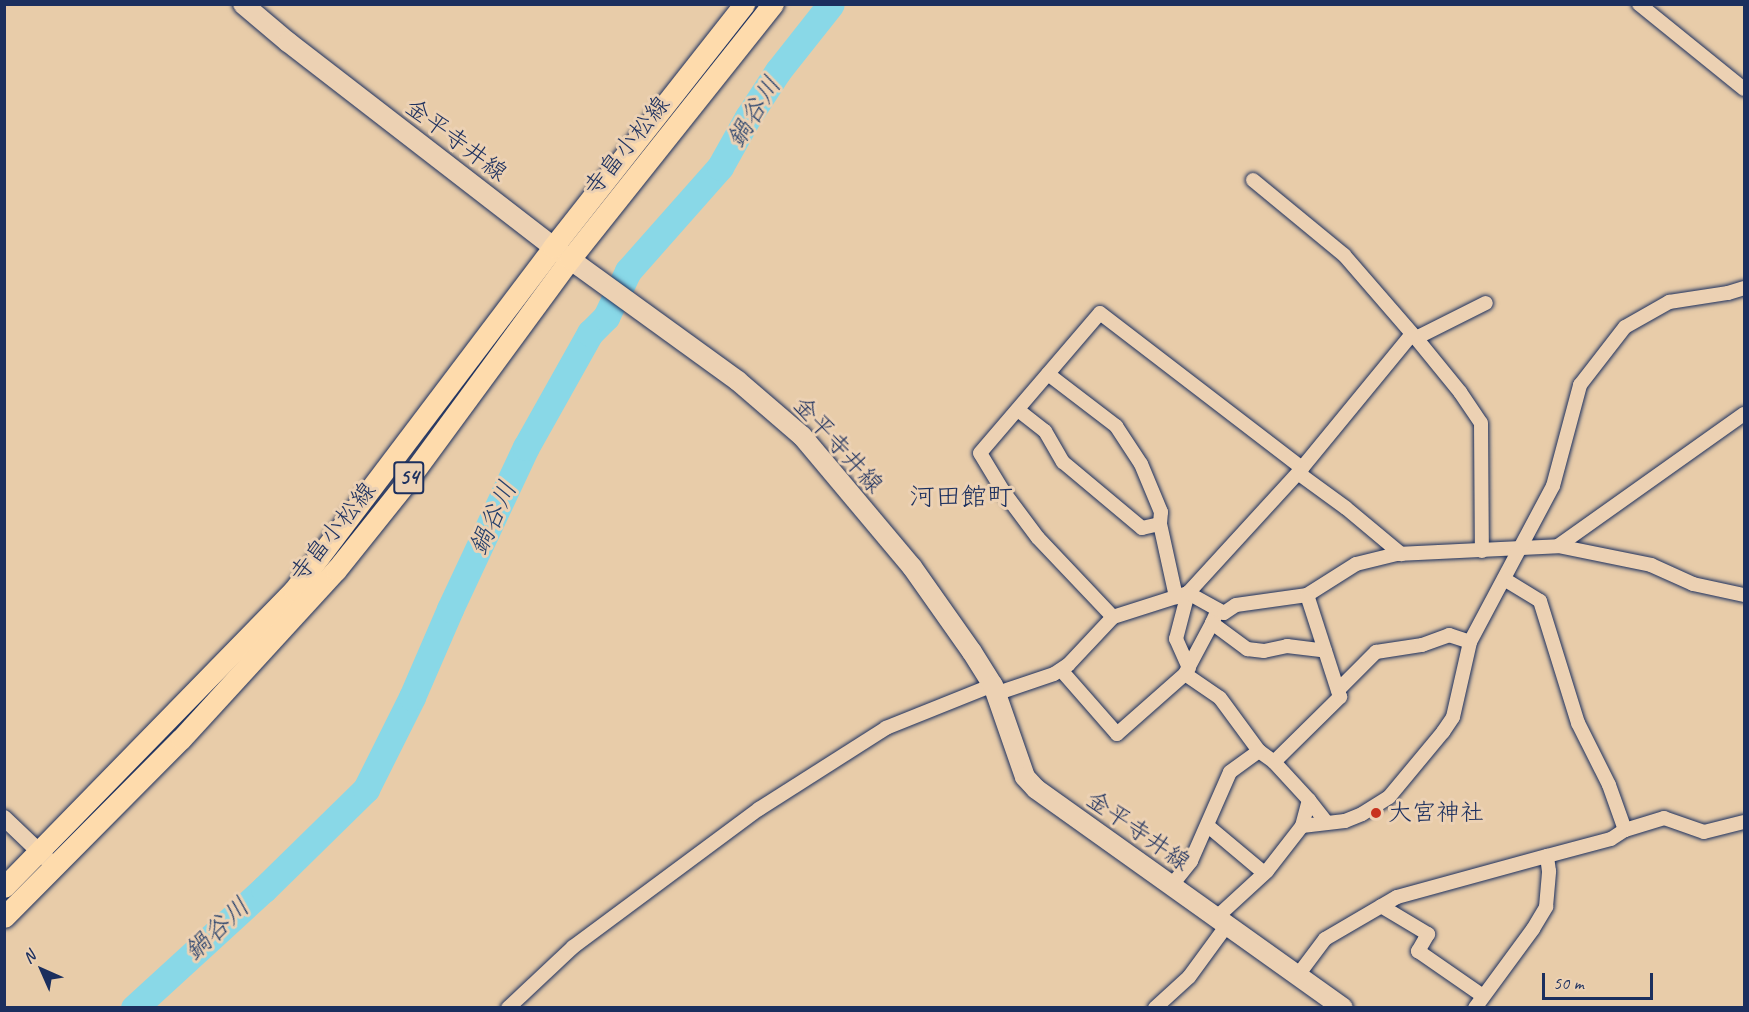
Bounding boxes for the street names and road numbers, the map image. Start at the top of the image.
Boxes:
street label: 寺畠小松線 [578,90,676,202]
street label: 金平寺井線 [399,92,513,188]
street label: 金平寺井線 [787,391,889,499]
road number: 54 [392,459,426,497]
street label: 寺畠小松線 [284,476,382,588]
street label: 金平寺井線 [1081,785,1195,877]

